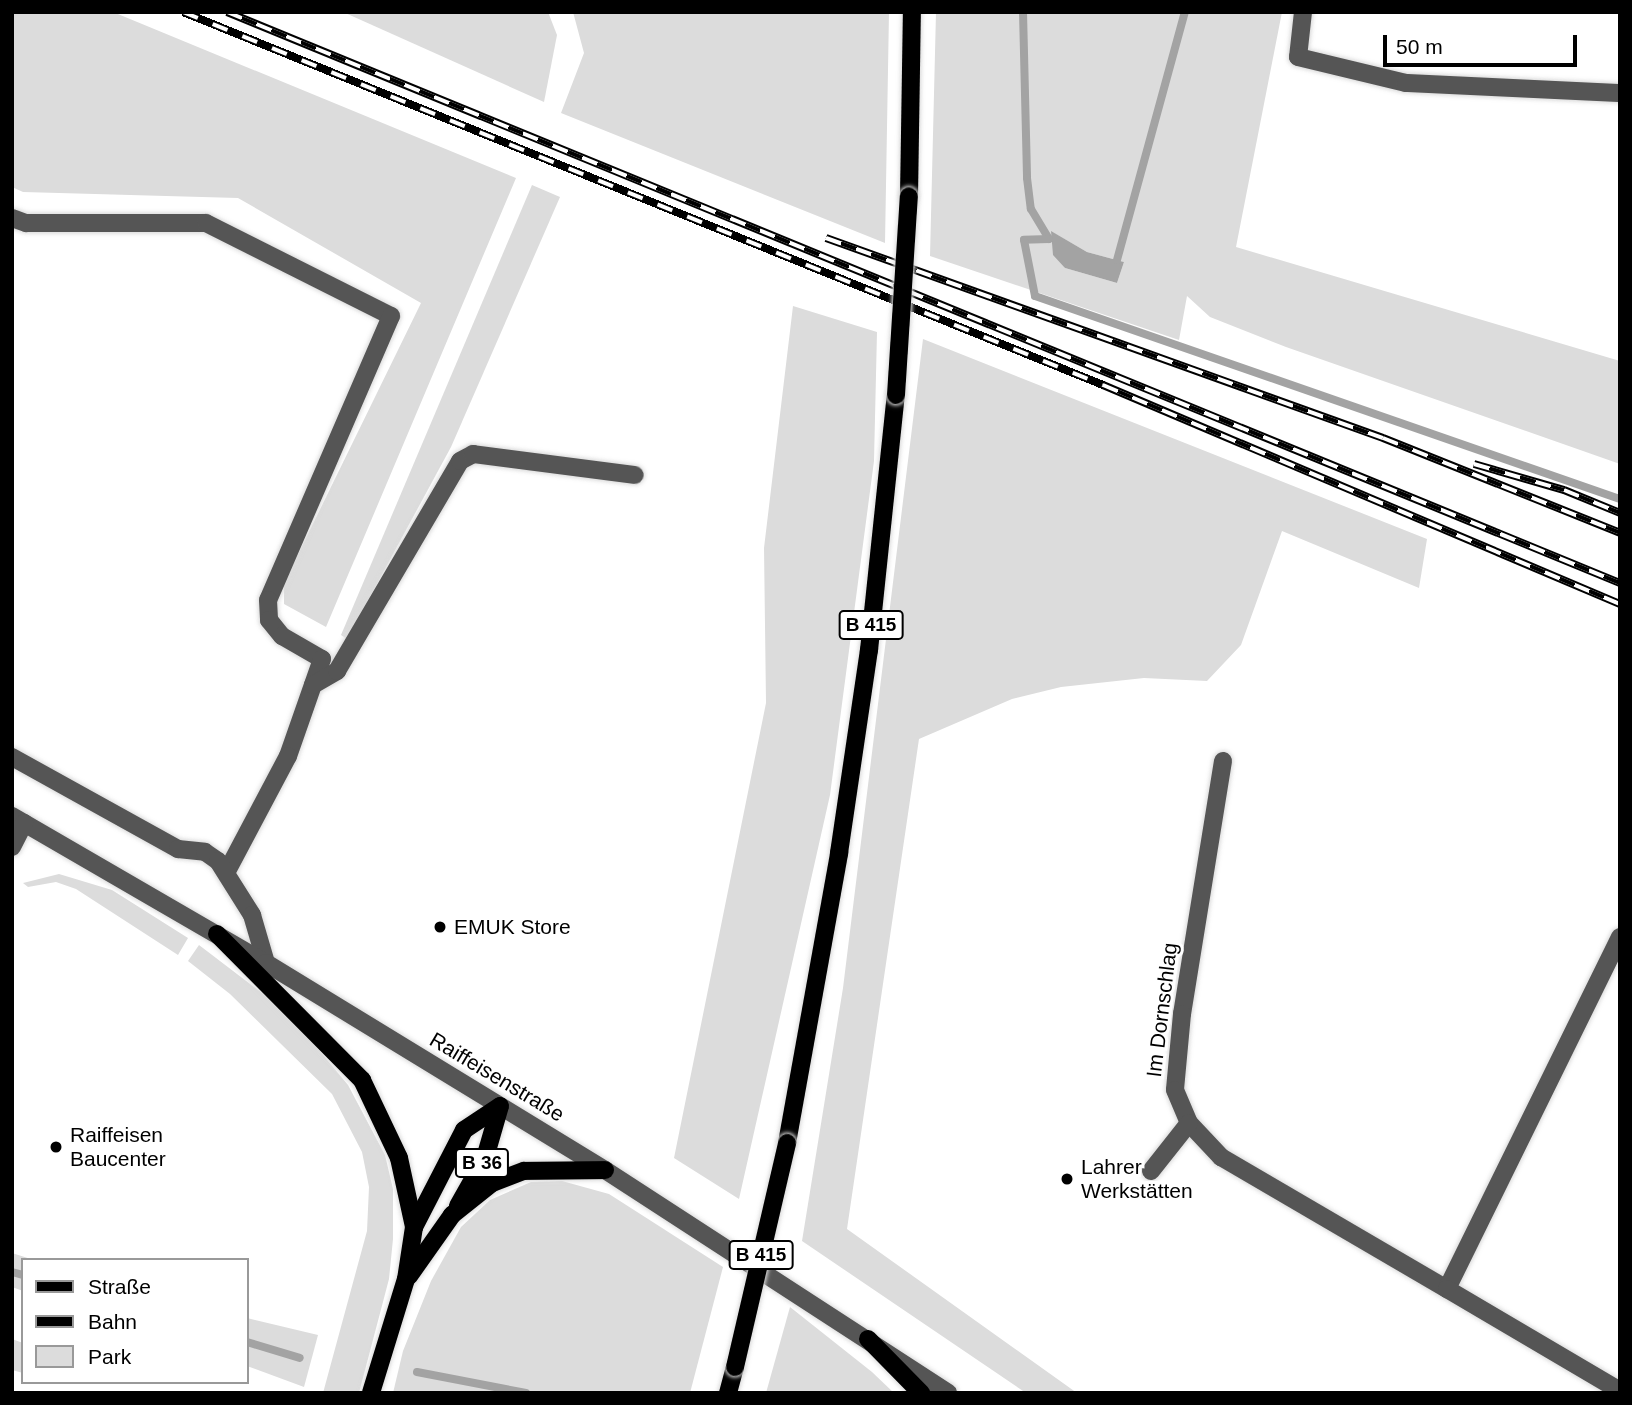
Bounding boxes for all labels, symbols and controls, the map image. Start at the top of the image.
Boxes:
scale bar [1387,21,1581,65]
text: 50 m [1396,35,1443,58]
road number: B 415 [838,610,904,640]
place label: EMUK Store [454,914,571,940]
marker: EMUK Store [432,919,448,935]
street label: Im Dornschlag [1141,941,1183,1079]
street label: Raiffeisenstraße [425,1027,569,1127]
place label: Raiffeisen Baucenter [70,1122,166,1172]
marker: Raiffeisen Baucenter [48,1139,64,1155]
road number: B 36 [454,1148,510,1178]
place label: Lahrer Werkstätten [1081,1154,1193,1204]
marker: Lahrer Werkstätten [1059,1171,1075,1187]
road number: B 415 [728,1240,794,1270]
legend [21,1258,248,1384]
text: Straße [88,1275,151,1298]
text: Bahn [88,1310,137,1333]
text: Park [88,1345,131,1368]

